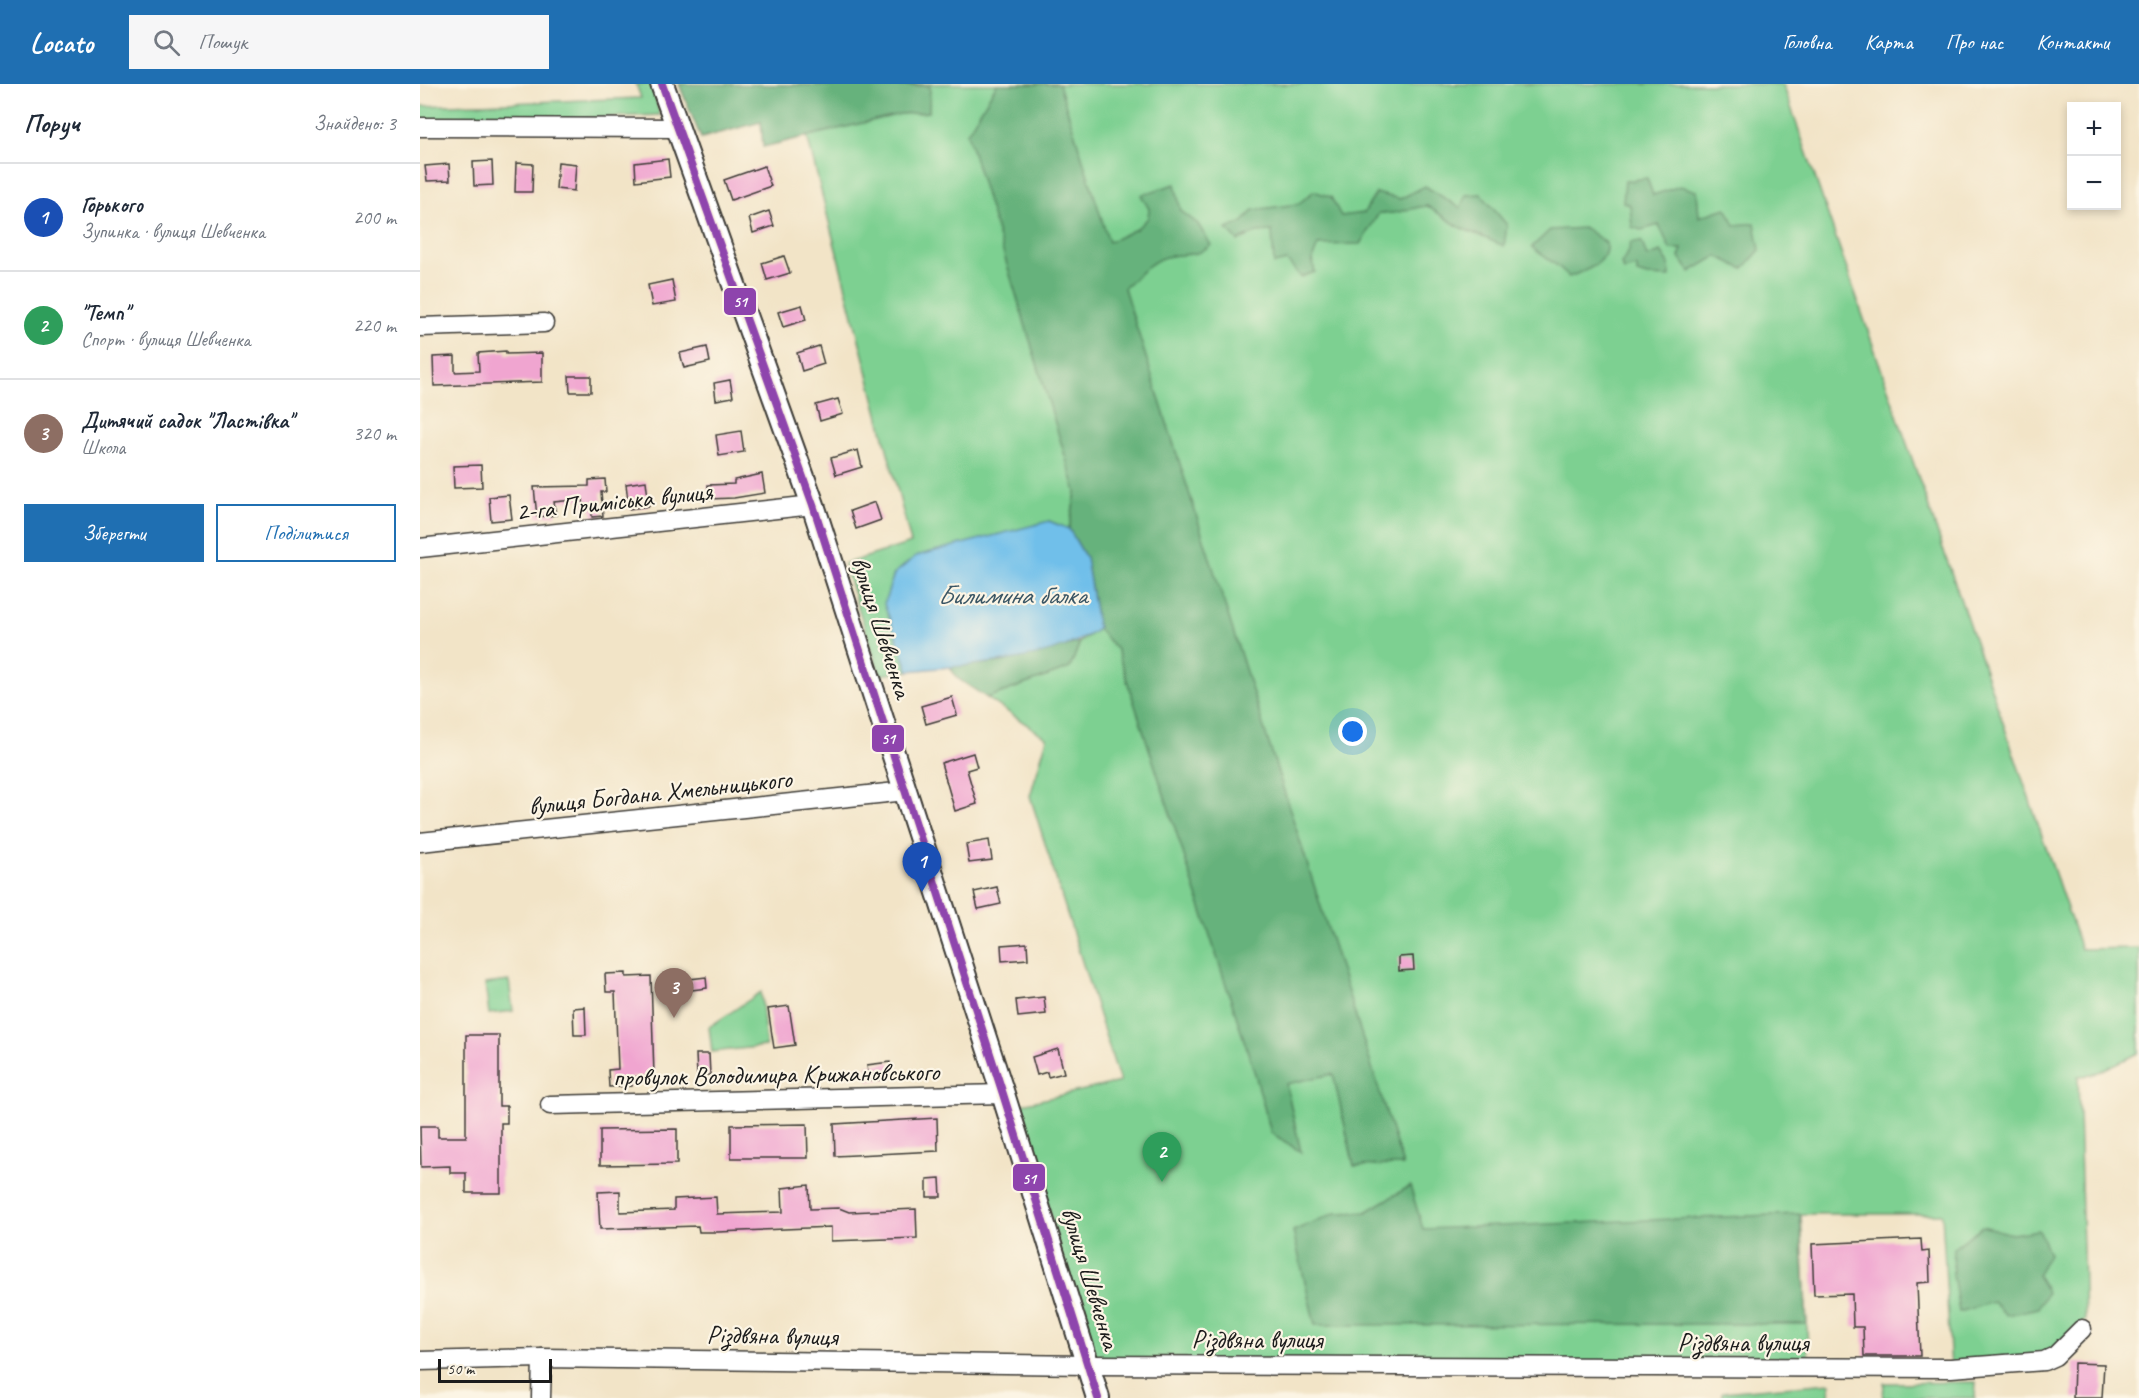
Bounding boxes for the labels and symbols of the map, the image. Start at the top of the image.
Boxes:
line badge: 51 [723,287,757,316]
text: 51 [733,292,749,312]
street label: 2-га Приміська вулиця [514,475,716,528]
street label: вулиця Шевченка [843,552,921,704]
water label: Билимина балка [938,578,1089,612]
your location [1338,717,1367,746]
line badge: 51 [871,724,905,753]
text: 51 [881,729,897,749]
street label: вулиця Богдана Хмельницького [527,762,795,823]
pin: 1 [902,842,942,892]
pin: 3 [654,968,694,1018]
street label: провулок Володимира Крижановського [613,1055,941,1094]
pin: 2 [1142,1132,1182,1182]
line badge: 51 [1012,1163,1046,1192]
text: 51 [1022,1169,1038,1189]
street label: вулиця Шевченка [1053,1203,1128,1355]
street label: Різдвяна вулиця [706,1318,840,1354]
street label: Різдвяна вулиця [1192,1323,1324,1357]
street label: Різдвяна вулиця [1678,1326,1810,1360]
scale bar [438,1356,552,1384]

